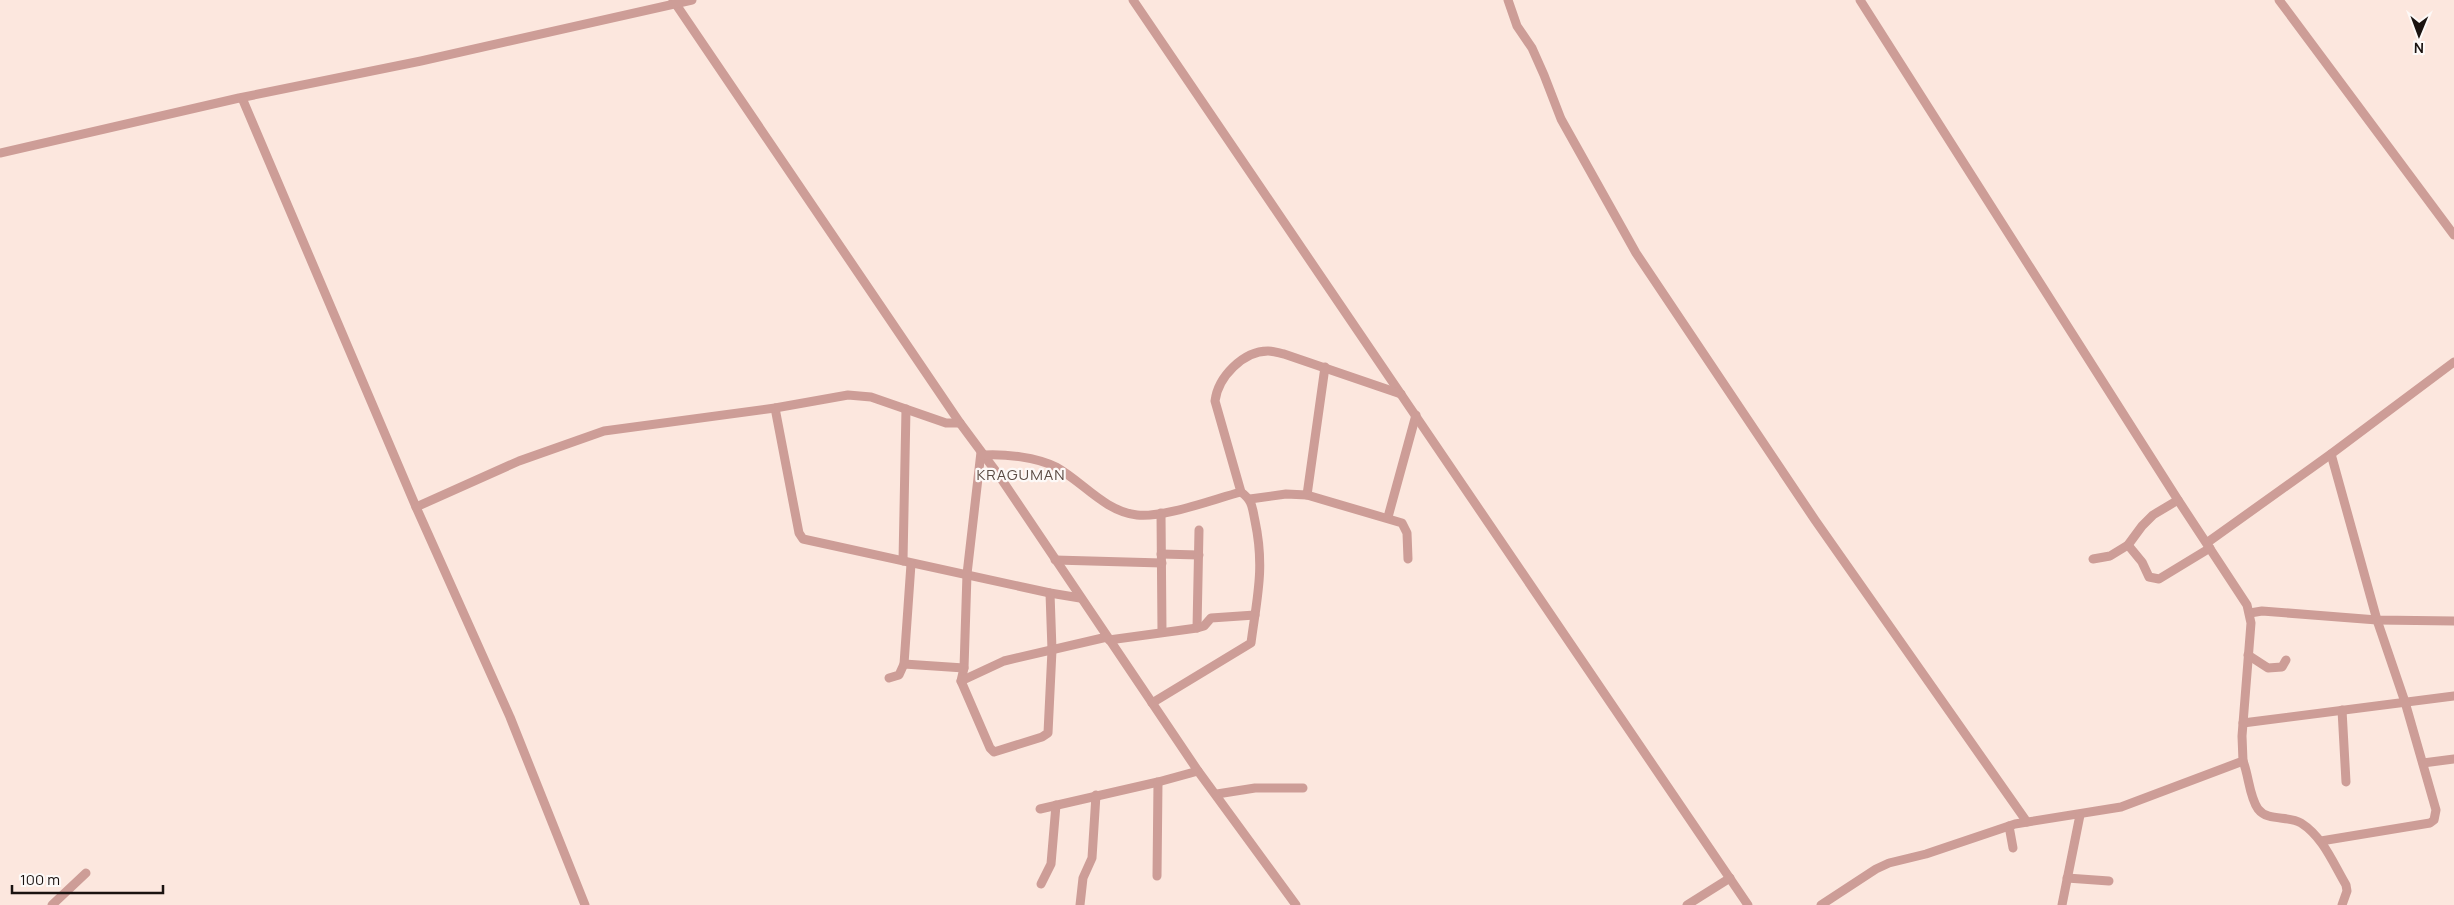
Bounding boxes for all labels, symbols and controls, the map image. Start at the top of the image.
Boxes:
north arrow [2394,10,2444,60]
text: N [2414,39,2424,58]
district label: KRAGUMAN [976,464,1066,485]
scale bar [12,862,164,894]
text: 100 m [20,869,60,890]

